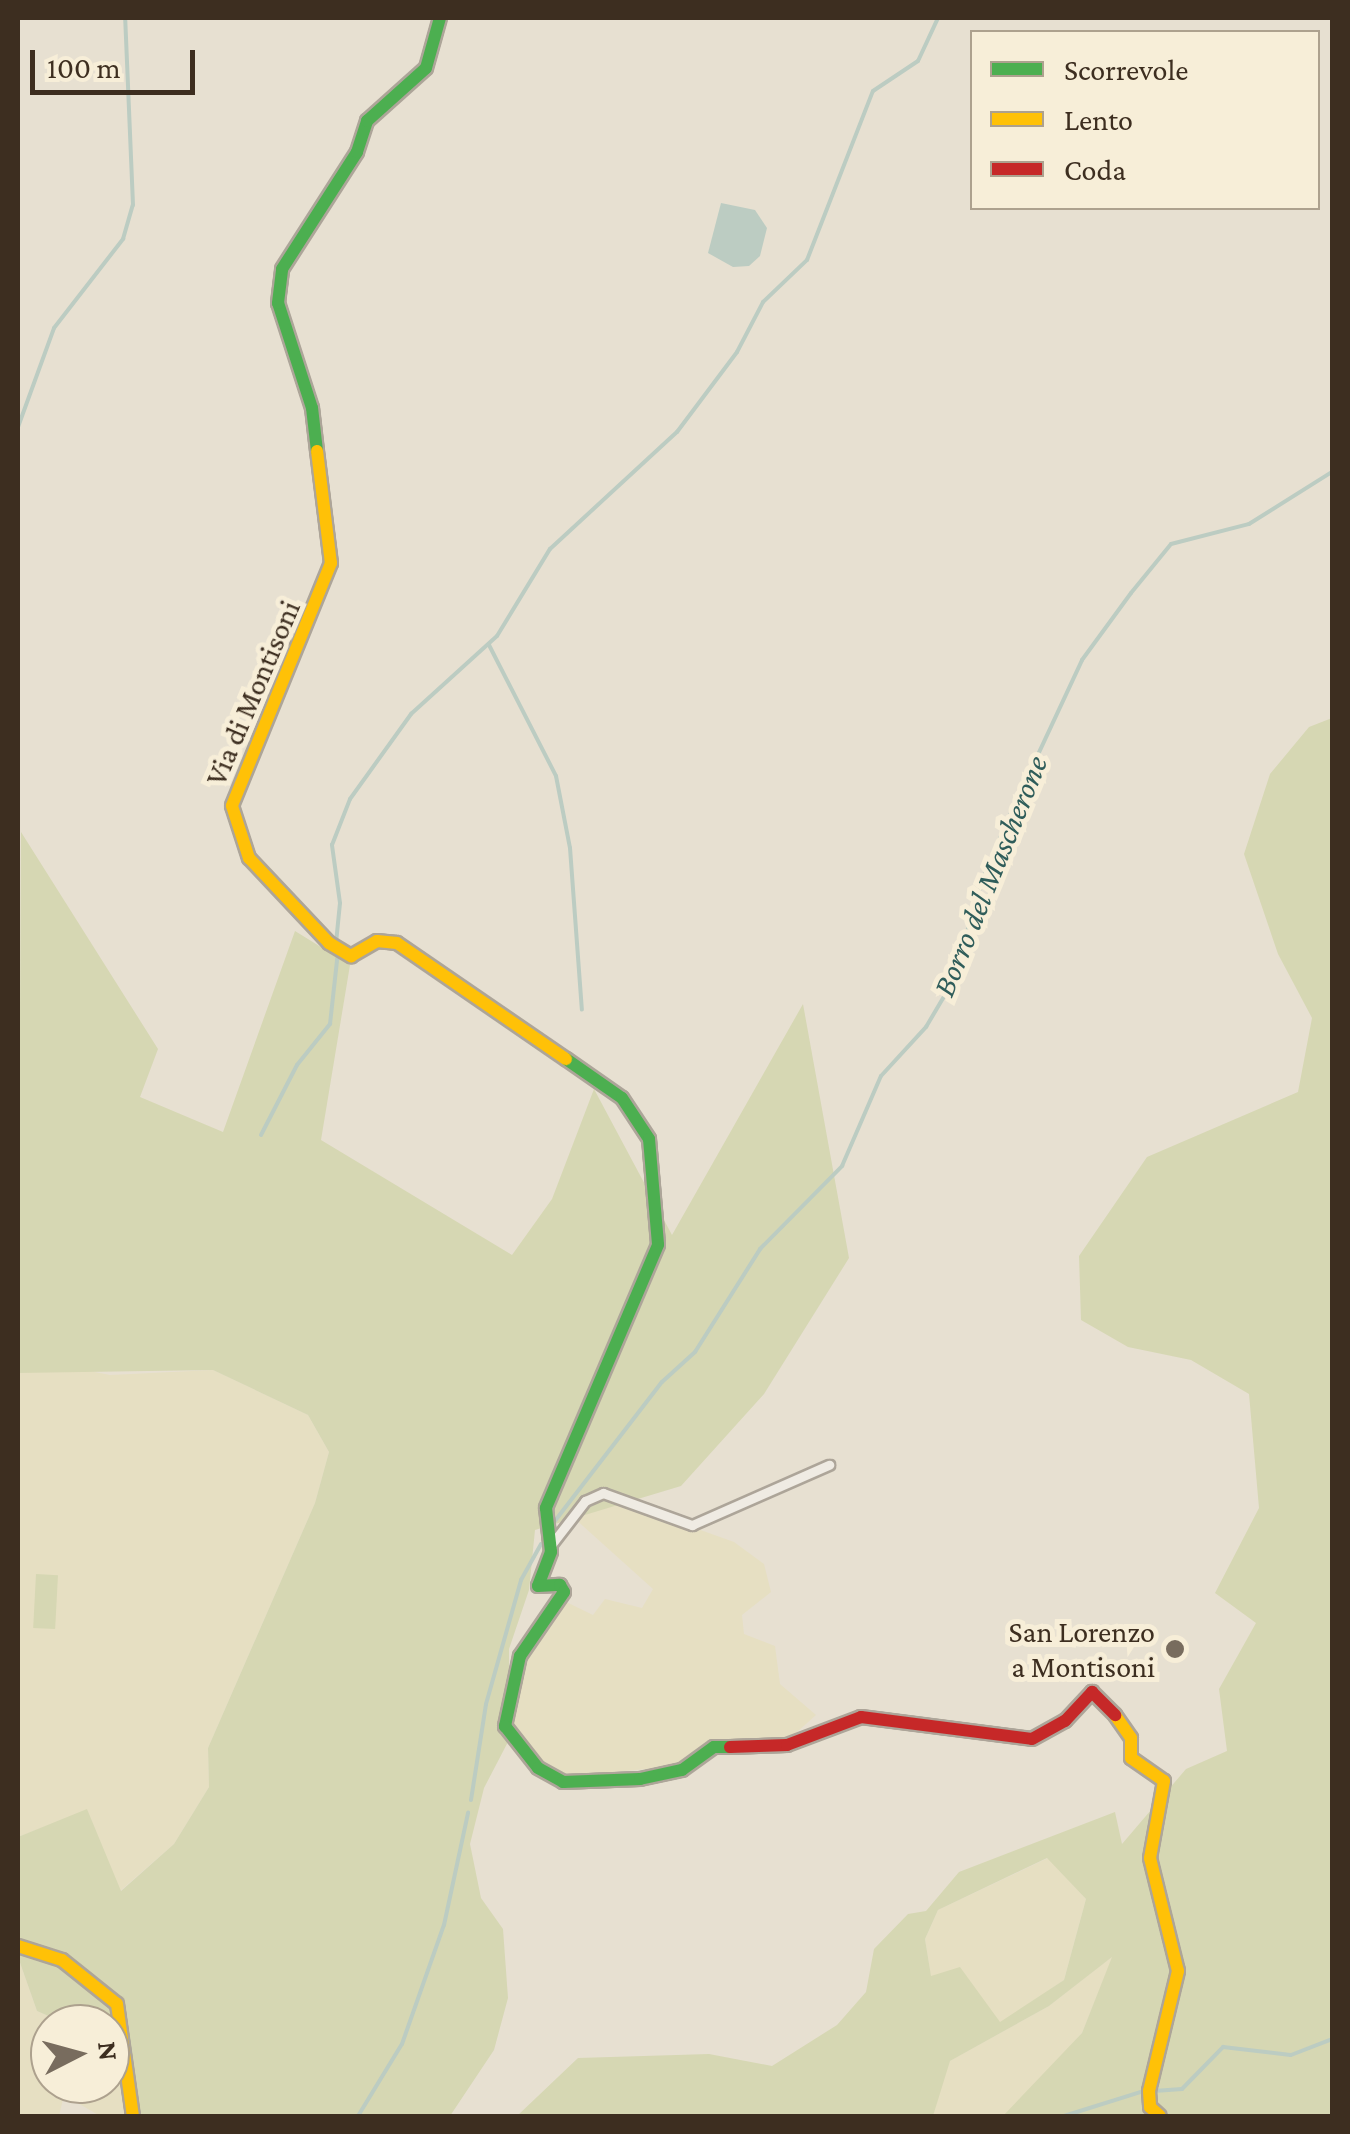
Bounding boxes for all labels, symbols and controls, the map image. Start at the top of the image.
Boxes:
scale bar [35,30,200,92]
legend [970,30,1320,210]
text: 100 m [47,51,121,84]
text: Scorrevole [1064,53,1189,86]
text: Lento [1064,103,1133,136]
text: Coda [1064,153,1126,186]
street label: Via di Montisoni [198,595,308,791]
water label: Borro del Mascherone [924,750,1056,1002]
place label: San Lorenzo a Montisoni [1009,1614,1155,1684]
marker: San Lorenzo a Montisoni [1164,1638,1186,1660]
north arrow [30,2004,130,2104]
text: N [92,2040,125,2062]

